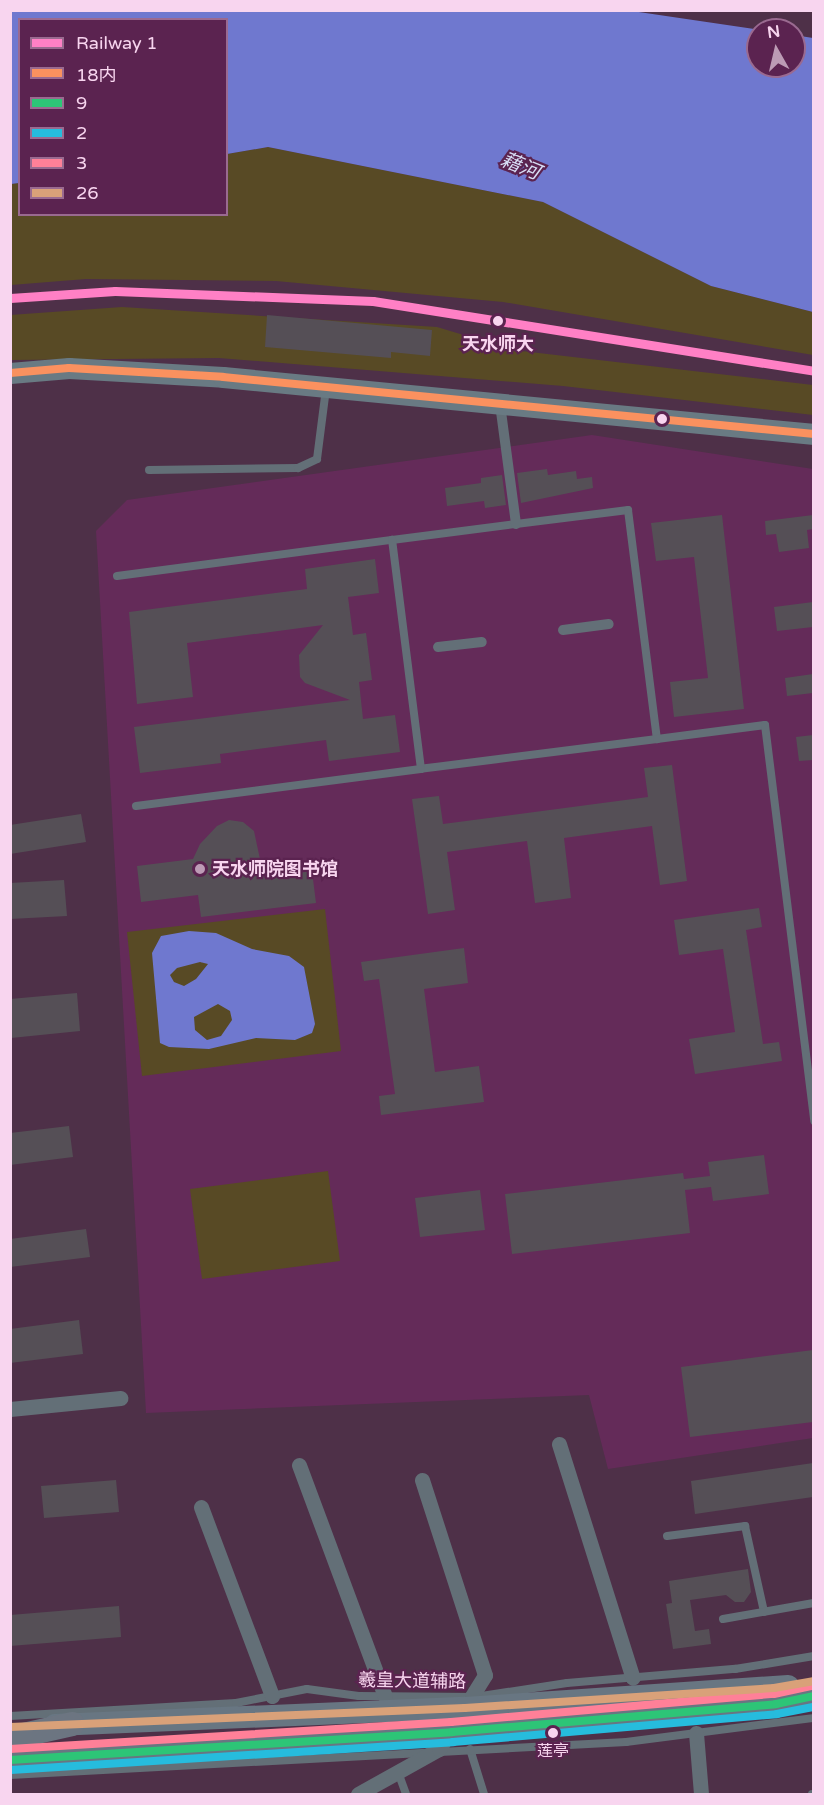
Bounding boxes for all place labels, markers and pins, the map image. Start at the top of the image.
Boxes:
marker: 天水师大 [488,311,508,331]
place label: 天水师大 [462,333,534,355]
unlabelled marker [656,413,668,425]
place label: 天水师院图书馆 [212,858,338,880]
marker: 天水师院图书馆 [193,862,207,876]
marker: 莲亭 [547,1727,559,1739]
place label: 莲亭 [537,1741,569,1761]

